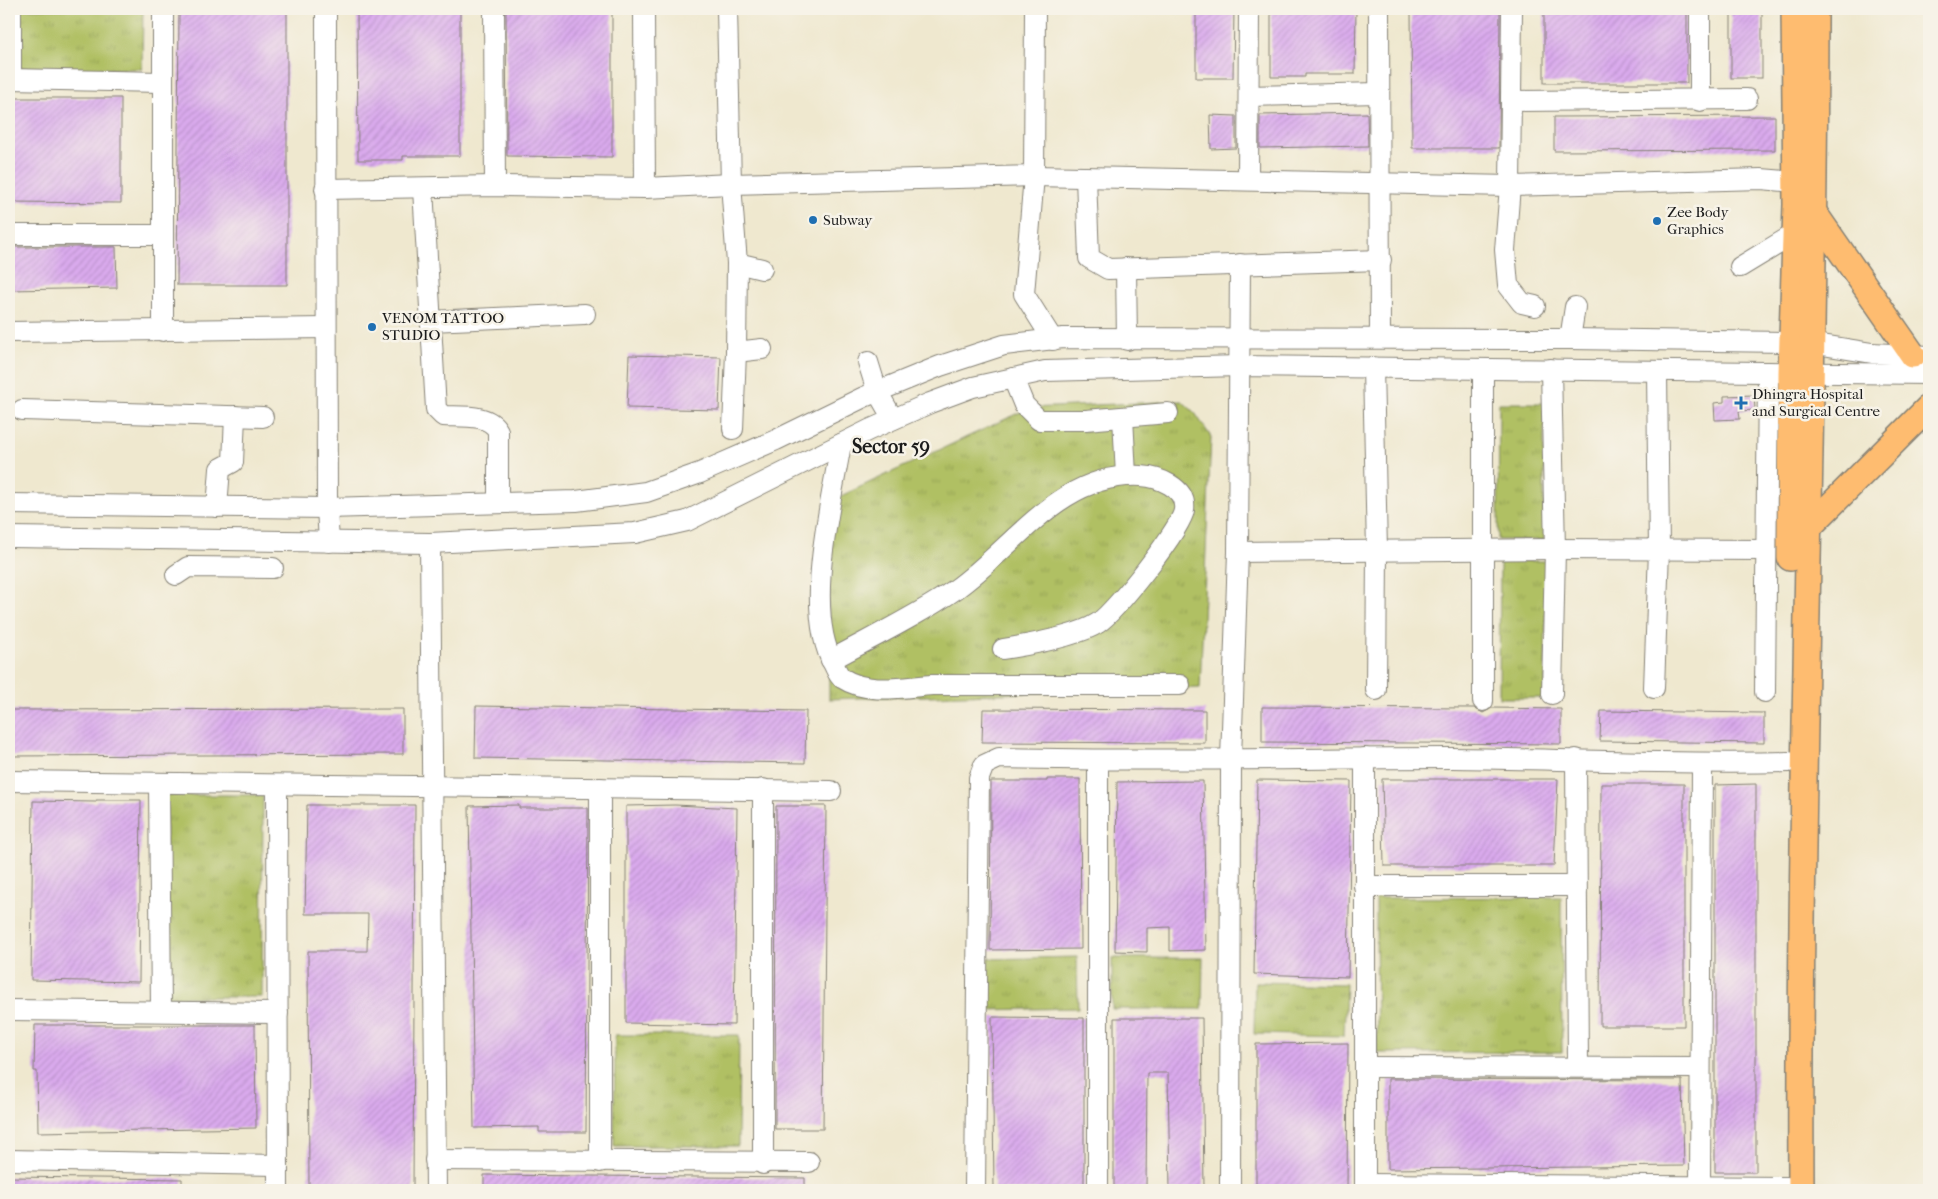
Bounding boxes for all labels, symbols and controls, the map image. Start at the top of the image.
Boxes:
place label: Zee Body Graphics [1667,203,1730,238]
place label: Subway [823,211,873,229]
marker: Subway [807,214,819,226]
marker: Zee Body Graphics [1651,215,1663,227]
place label: VENOM TATTOO STUDIO [381,309,504,344]
marker: VENOM TATTOO STUDIO [366,321,378,333]
place label: Dhingra Hospital and Surgical Centre [1752,385,1881,420]
marker: Dhingra Hospital and Surgical Centre [1734,396,1748,410]
district label: Sector 59 [852,435,930,458]

